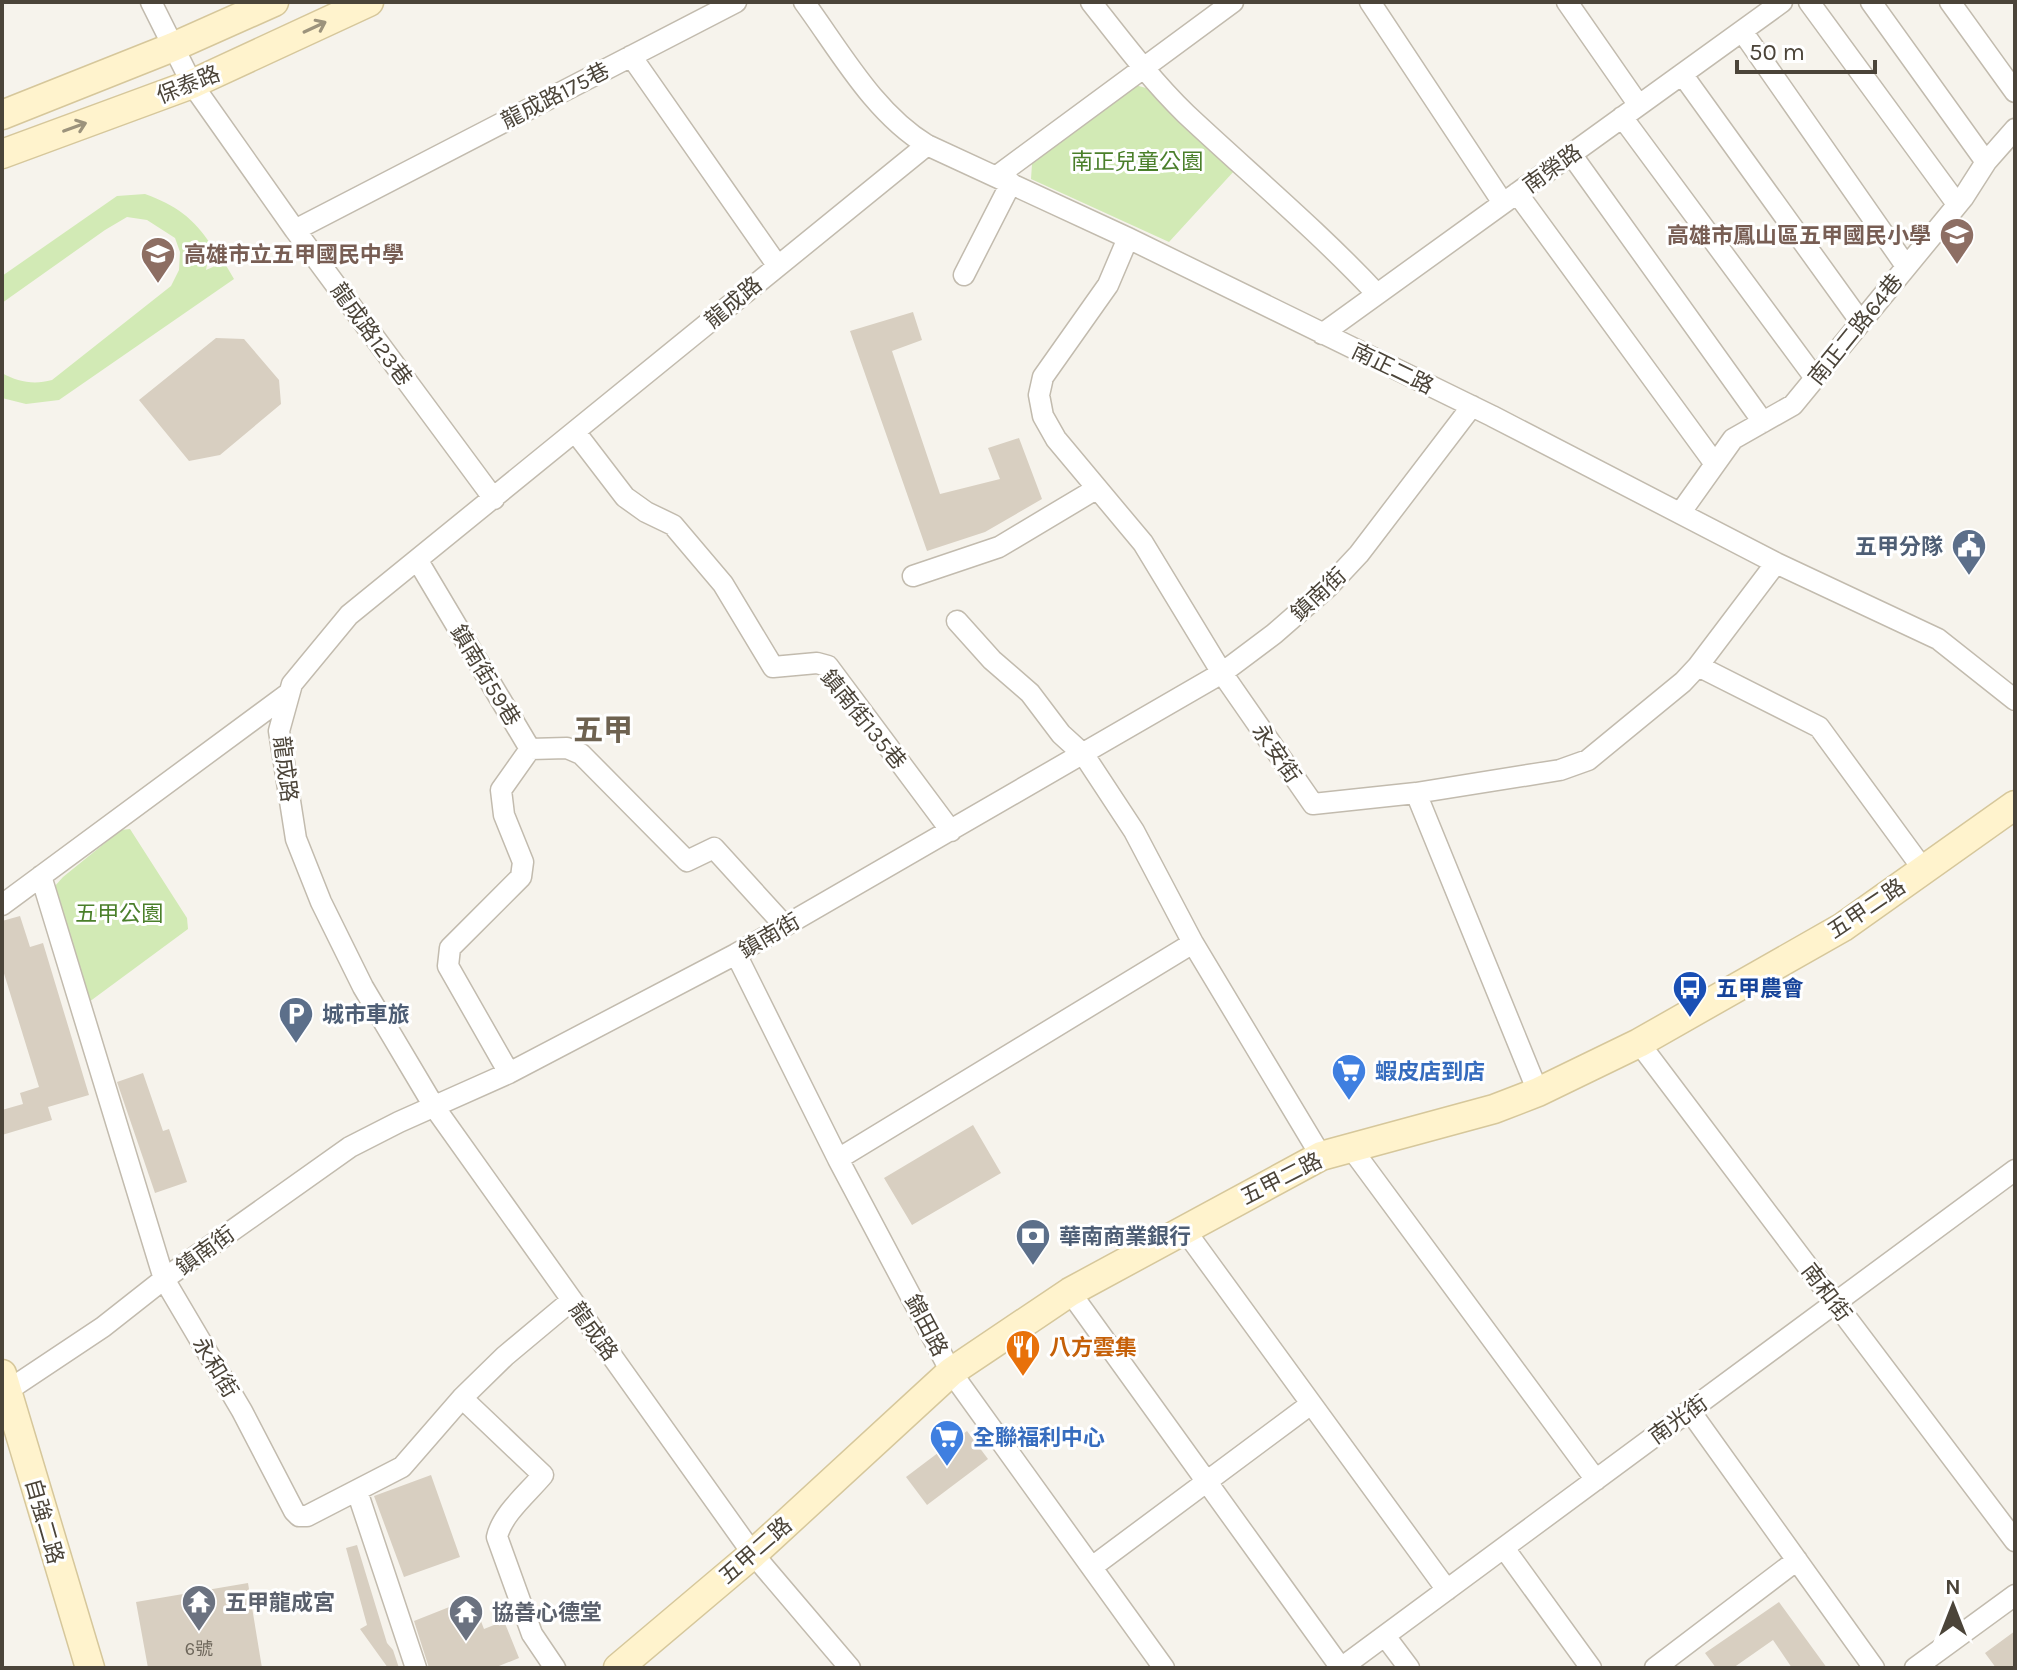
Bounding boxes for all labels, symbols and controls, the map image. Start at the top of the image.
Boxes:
one-way arrow [303,19,327,34]
scale bar [1737,24,1875,74]
text: 50 m [1749,38,1805,66]
street label: 龍成路175巷 [497,58,614,134]
street label: 保泰路 [153,61,224,109]
one-way arrow [62,119,87,133]
street label: 南榮路 [1518,139,1587,199]
park label: 南正兒童公園 [1071,149,1203,175]
school or university icon: 高雄市鳳山區五甲國民小學 [1938,216,1976,266]
place label: 高雄市鳳山區五甲國民小學 [1667,223,1931,249]
school or university icon: 高雄市立五甲國民中學 [139,235,177,285]
place label: 高雄市立五甲國民中學 [184,242,404,268]
street label: 南正二路64巷 [1803,269,1908,390]
street label: 龍成路 [700,272,767,334]
street label: 龍成路123巷 [325,278,417,391]
street label: 南正二路 [1347,338,1438,400]
public building icon: 五甲分隊 [1950,527,1988,577]
place label: 五甲分隊 [1855,534,1943,560]
street label: 鎮南街 [1286,563,1352,627]
street label: 鎮南街59巷 [445,620,525,731]
street label: 鎮南街135巷 [815,665,911,775]
district label: 五甲 [573,712,633,748]
street label: 永安街 [1247,719,1306,788]
street label: 龍成路 [268,735,302,803]
street label: 五甲二路 [1823,873,1910,944]
park label: 五甲公園 [75,901,163,927]
street label: 鎮南街 [734,908,805,964]
bus stop icon: 五甲農會 [1671,969,1709,1019]
place label: 五甲農會 [1716,976,1804,1002]
parking icon: 城市車旅 [277,995,315,1045]
place label: 城市車旅 [322,1002,410,1028]
supermarket icon: 蝦皮店到店 [1330,1052,1368,1102]
place label: 蝦皮店到店 [1375,1059,1485,1085]
street label: 五甲二路 [1236,1147,1327,1210]
bank icon: 華南商業銀行 [1014,1217,1052,1267]
street label: 鎮南街 [171,1221,240,1281]
place label: 華南商業銀行 [1059,1224,1191,1250]
street label: 南和街 [1796,1258,1856,1327]
street label: 錦田路 [899,1290,953,1361]
street label: 龍成路 [563,1297,623,1366]
restaurant icon: 八方雲集 [1004,1328,1042,1378]
street label: 永和街 [187,1333,243,1403]
place label: 八方雲集 [1049,1335,1137,1361]
street label: 南光街 [1644,1390,1713,1450]
supermarket icon: 全聯福利中心 [928,1418,966,1468]
place label: 全聯福利中心 [973,1425,1105,1451]
street label: 自強二路 [19,1475,69,1567]
street label: 五甲二路 [714,1512,797,1589]
north arrow [1913,1566,1993,1646]
text: N [1945,1574,1961,1600]
temple icon: 五甲龍成宮 [180,1583,218,1633]
place label: 五甲龍成宮 [225,1590,335,1616]
temple icon: 協善心德堂 [447,1593,485,1643]
place label: 協善心德堂 [492,1600,602,1626]
house number: 6號 [185,1638,213,1660]

